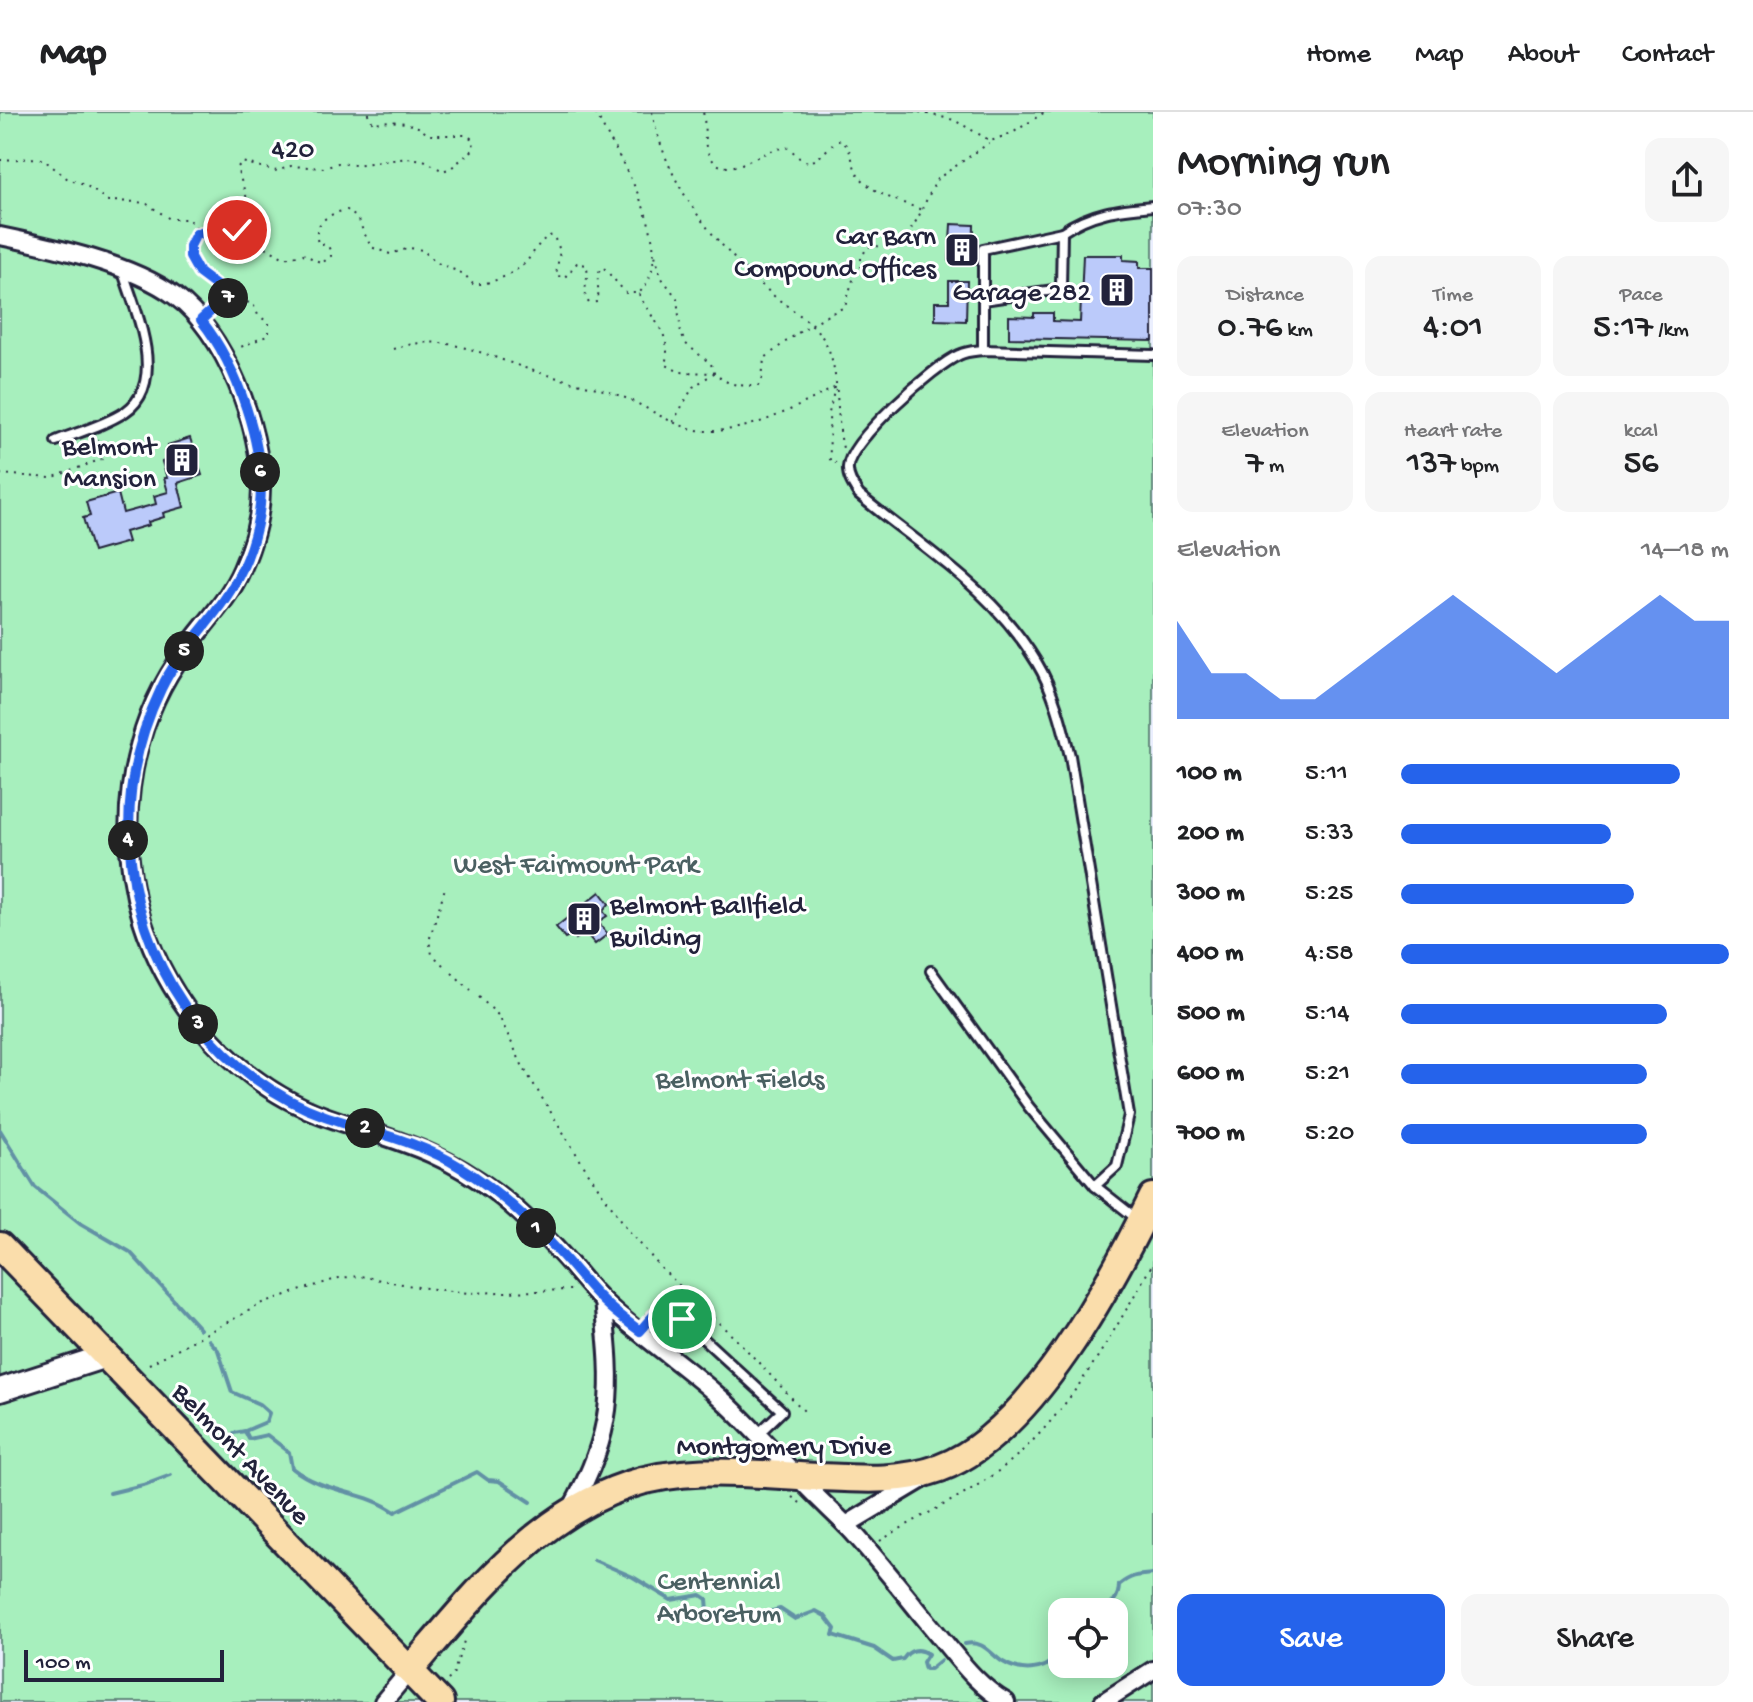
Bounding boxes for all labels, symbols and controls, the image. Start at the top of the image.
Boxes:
text: Map [40,33,106,77]
text: Home [1306,39,1371,72]
text: Map [1415,39,1464,72]
text: About [1508,39,1578,72]
text: Contact [1622,39,1713,72]
street label: 420 [272,135,315,168]
button: share [1645,138,1729,222]
text: Morning run [1177,139,1390,191]
text: 07:30 [1177,195,1242,226]
pin [203,196,271,264]
icon: check [215,208,259,252]
place label: Car Barn Compound Offices [734,222,937,287]
building icon: Car Barn Compound Offices [943,231,981,269]
building icon: Garage 282 [1098,271,1136,309]
pin: 7 [208,278,248,318]
place label: Garage 282 [953,278,1091,311]
text: Distance [1226,283,1304,309]
text: Time [1433,283,1473,309]
text: Pace [1619,283,1663,309]
text: 7 [222,285,234,311]
text: 0.76 [1217,309,1282,349]
text: 4:01 [1423,309,1483,349]
text: 5:17 [1593,309,1653,349]
text: km [1282,318,1313,344]
text: /km [1653,318,1689,344]
text: Elevation [1221,419,1309,445]
text: Heart rate [1404,419,1502,445]
text: kcal [1624,419,1658,445]
place label: Belmont Mansion [61,432,159,497]
building icon: Belmont Mansion [163,441,201,479]
text: 7 [1246,445,1263,485]
text: 137 [1407,445,1456,485]
text: 56 [1623,445,1659,485]
pin: 6 [240,452,280,492]
text: m [1263,454,1284,480]
text: bpm [1456,454,1499,480]
text: 6 [254,459,266,485]
text: Elevation [1177,536,1280,567]
text: 14–18 m [1641,536,1729,567]
pin: 5 [164,631,204,671]
text: 5 [178,638,190,664]
text: 100 m [1177,759,1242,790]
text: 5:11 [1305,759,1348,790]
text: 200 m [1177,819,1244,850]
text: 5:33 [1305,819,1354,850]
pin: 4 [108,820,148,860]
text: 4 [123,827,133,853]
park label: West Fairmount Park [454,850,701,883]
text: 300 m [1177,879,1245,910]
text: 5:25 [1305,879,1353,910]
place label: Belmont Ballfield Building [609,891,807,956]
building icon: Belmont Ballfield Building [565,900,603,938]
text: 400 m [1177,939,1243,970]
text: 4:58 [1305,939,1353,970]
text: 500 m [1177,999,1245,1030]
text: 5:14 [1305,999,1350,1030]
pin: 3 [178,1004,218,1044]
text: 3 [192,1011,204,1037]
text: 600 m [1177,1059,1244,1090]
text: 5:21 [1305,1059,1350,1090]
park label: Belmont Fields [655,1065,825,1098]
pin: 2 [345,1108,385,1148]
text: 2 [360,1115,370,1141]
text: 700 m [1177,1119,1245,1150]
text: 5:20 [1305,1119,1354,1150]
pin: 1 [516,1208,556,1248]
text: 1 [532,1215,540,1241]
pin [648,1285,716,1353]
icon: arrive [660,1297,704,1341]
street label: Belmont Avenue [163,1376,316,1533]
street label: Montgomery Drive [677,1432,892,1465]
park label: Centennial Arboretum [657,1567,781,1632]
button: Save [1177,1594,1445,1686]
button: Share [1461,1594,1729,1686]
map controls [1048,1598,1128,1678]
button: locate [1048,1598,1128,1678]
scale bar [24,1646,224,1682]
text: 100 m [36,1651,91,1677]

